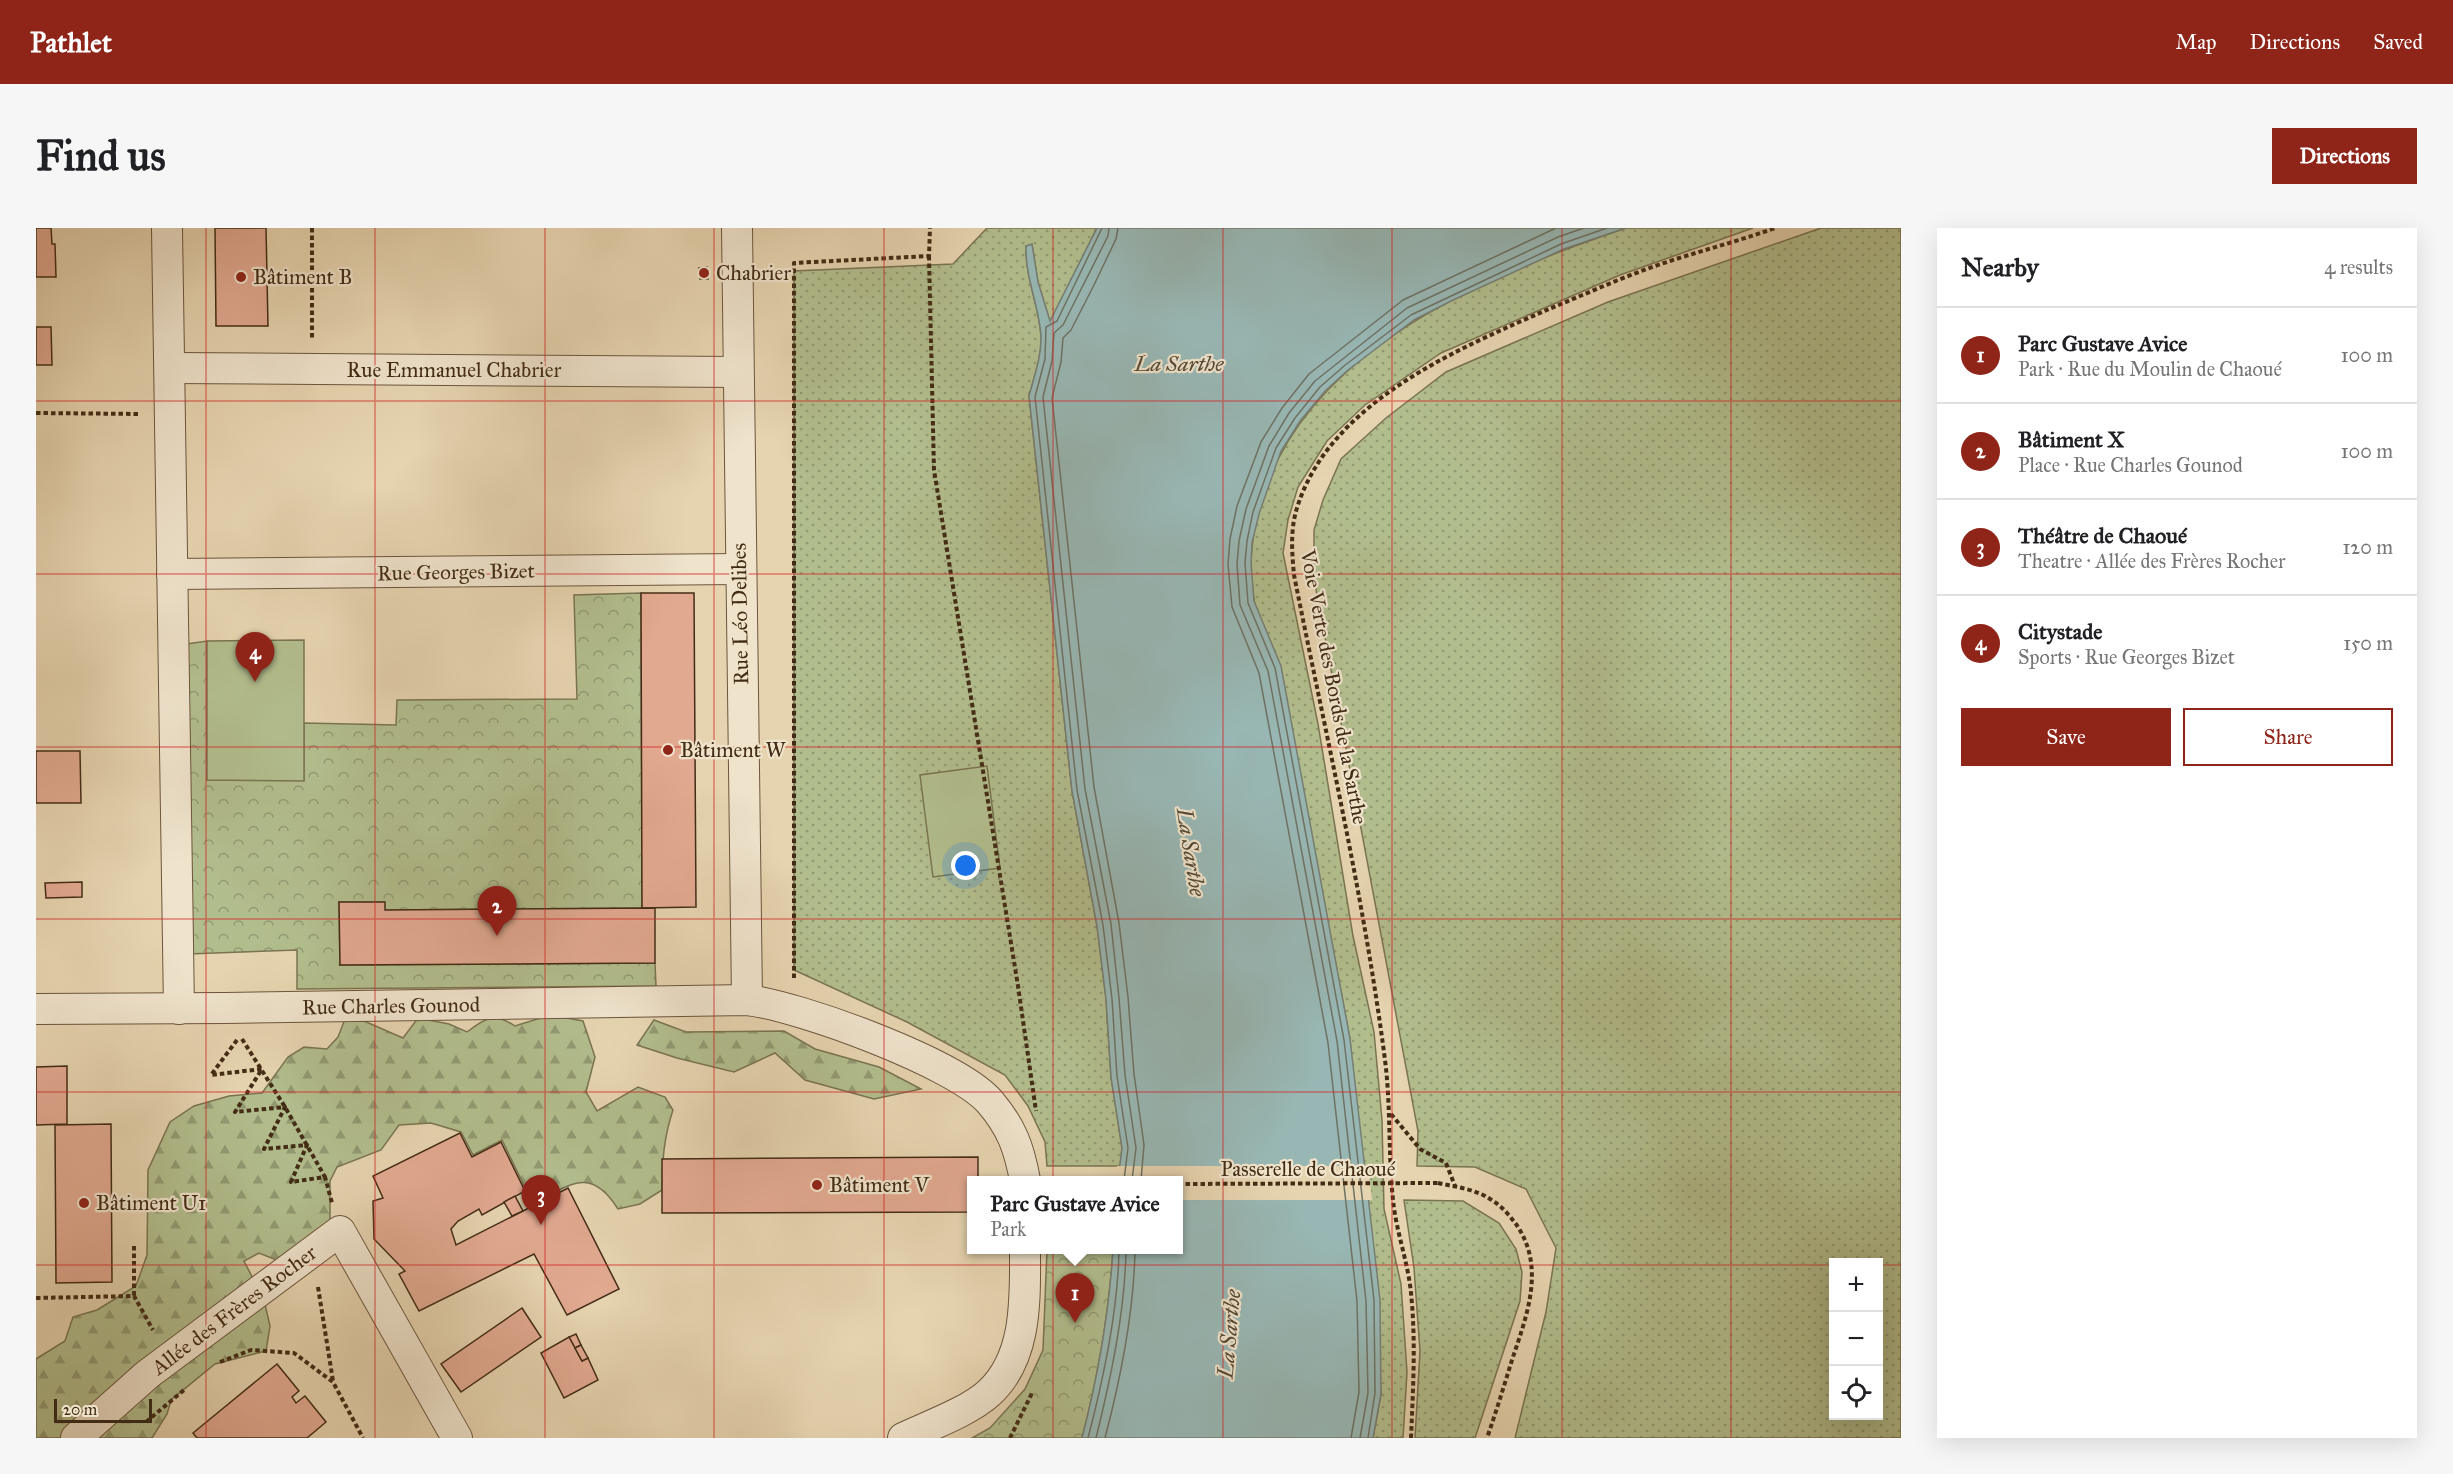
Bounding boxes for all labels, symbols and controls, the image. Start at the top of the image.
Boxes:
text: Pathlet [30,25,112,60]
text: Map [2176,29,2217,55]
text: Directions [2250,29,2340,55]
text: Saved [2373,29,2423,55]
button: Directions [2272,128,2417,184]
text: Find us [36,130,166,182]
text: Nearby [1961,251,2039,283]
text: 4 results [2324,255,2393,279]
place label: Chabrier [716,260,791,286]
place label: Bâtiment B [253,264,352,290]
marker: Chabrier [697,266,711,280]
marker: Bâtiment B [234,270,248,284]
text: Parc Gustave Avice [2018,330,2188,357]
text: 1 [1977,343,1984,367]
text: 100 m [2341,343,2393,367]
water label: La Sarthe [1134,350,1224,377]
street label: Rue Emmanuel Chabrier [347,357,562,383]
text: Park · Rue du Moulin de Chaoué [2018,357,2282,381]
text: Bâtiment X [2018,426,2125,453]
text: 2 [1976,439,1985,463]
text: 100 m [2341,439,2393,463]
text: Place · Rue Charles Gounod [2018,453,2243,477]
text: Théâtre de Chaoué [2018,522,2187,549]
text: 3 [1977,535,1985,559]
text: 120 m [2342,535,2393,559]
street label: Rue Léo Delibes [726,543,754,685]
street label: Voie Verte des Bords de la Sarthe [1294,546,1373,827]
text: Theatre · Allée des Frères Rocher [2018,549,2286,573]
street label: Rue Georges Bizet [377,558,536,586]
text: Citystade [2018,618,2102,645]
text: 4 [1975,631,1986,655]
text: 150 m [2343,631,2393,655]
pin: 4 [236,632,274,682]
text: Sports · Rue Georges Bizet [2018,645,2235,669]
button: Save [1961,708,2171,766]
button: Share [2183,708,2393,766]
place label: Bâtiment W [680,737,787,763]
marker: Bâtiment W [661,743,675,757]
water label: La Sarthe [1171,805,1211,899]
your location [951,851,980,880]
pin: 2 [478,886,516,936]
street label: Rue Charles Gounod [302,991,481,1021]
street label: Passerelle de Chaoué [1221,1156,1396,1182]
place label: Bâtiment V [829,1172,931,1198]
pin: 3 [522,1176,560,1225]
popup [967,1176,1183,1254]
marker: Bâtiment V [810,1178,824,1192]
place label: Bâtiment U1 [96,1190,206,1216]
text: Parc Gustave Avice [990,1190,1160,1217]
marker: Bâtiment U1 [77,1196,91,1210]
text: Park [990,1217,1026,1241]
street label: Allée des Frères Rocher [146,1239,322,1381]
map controls [1829,1258,1883,1420]
button: + [1829,1258,1883,1312]
pin: 1 [1056,1274,1094,1323]
water label: La Sarthe [1212,1288,1246,1380]
button: − [1829,1312,1883,1366]
button: locate [1829,1366,1883,1420]
scale bar [54,1396,152,1424]
text: 20 m [63,1400,97,1419]

